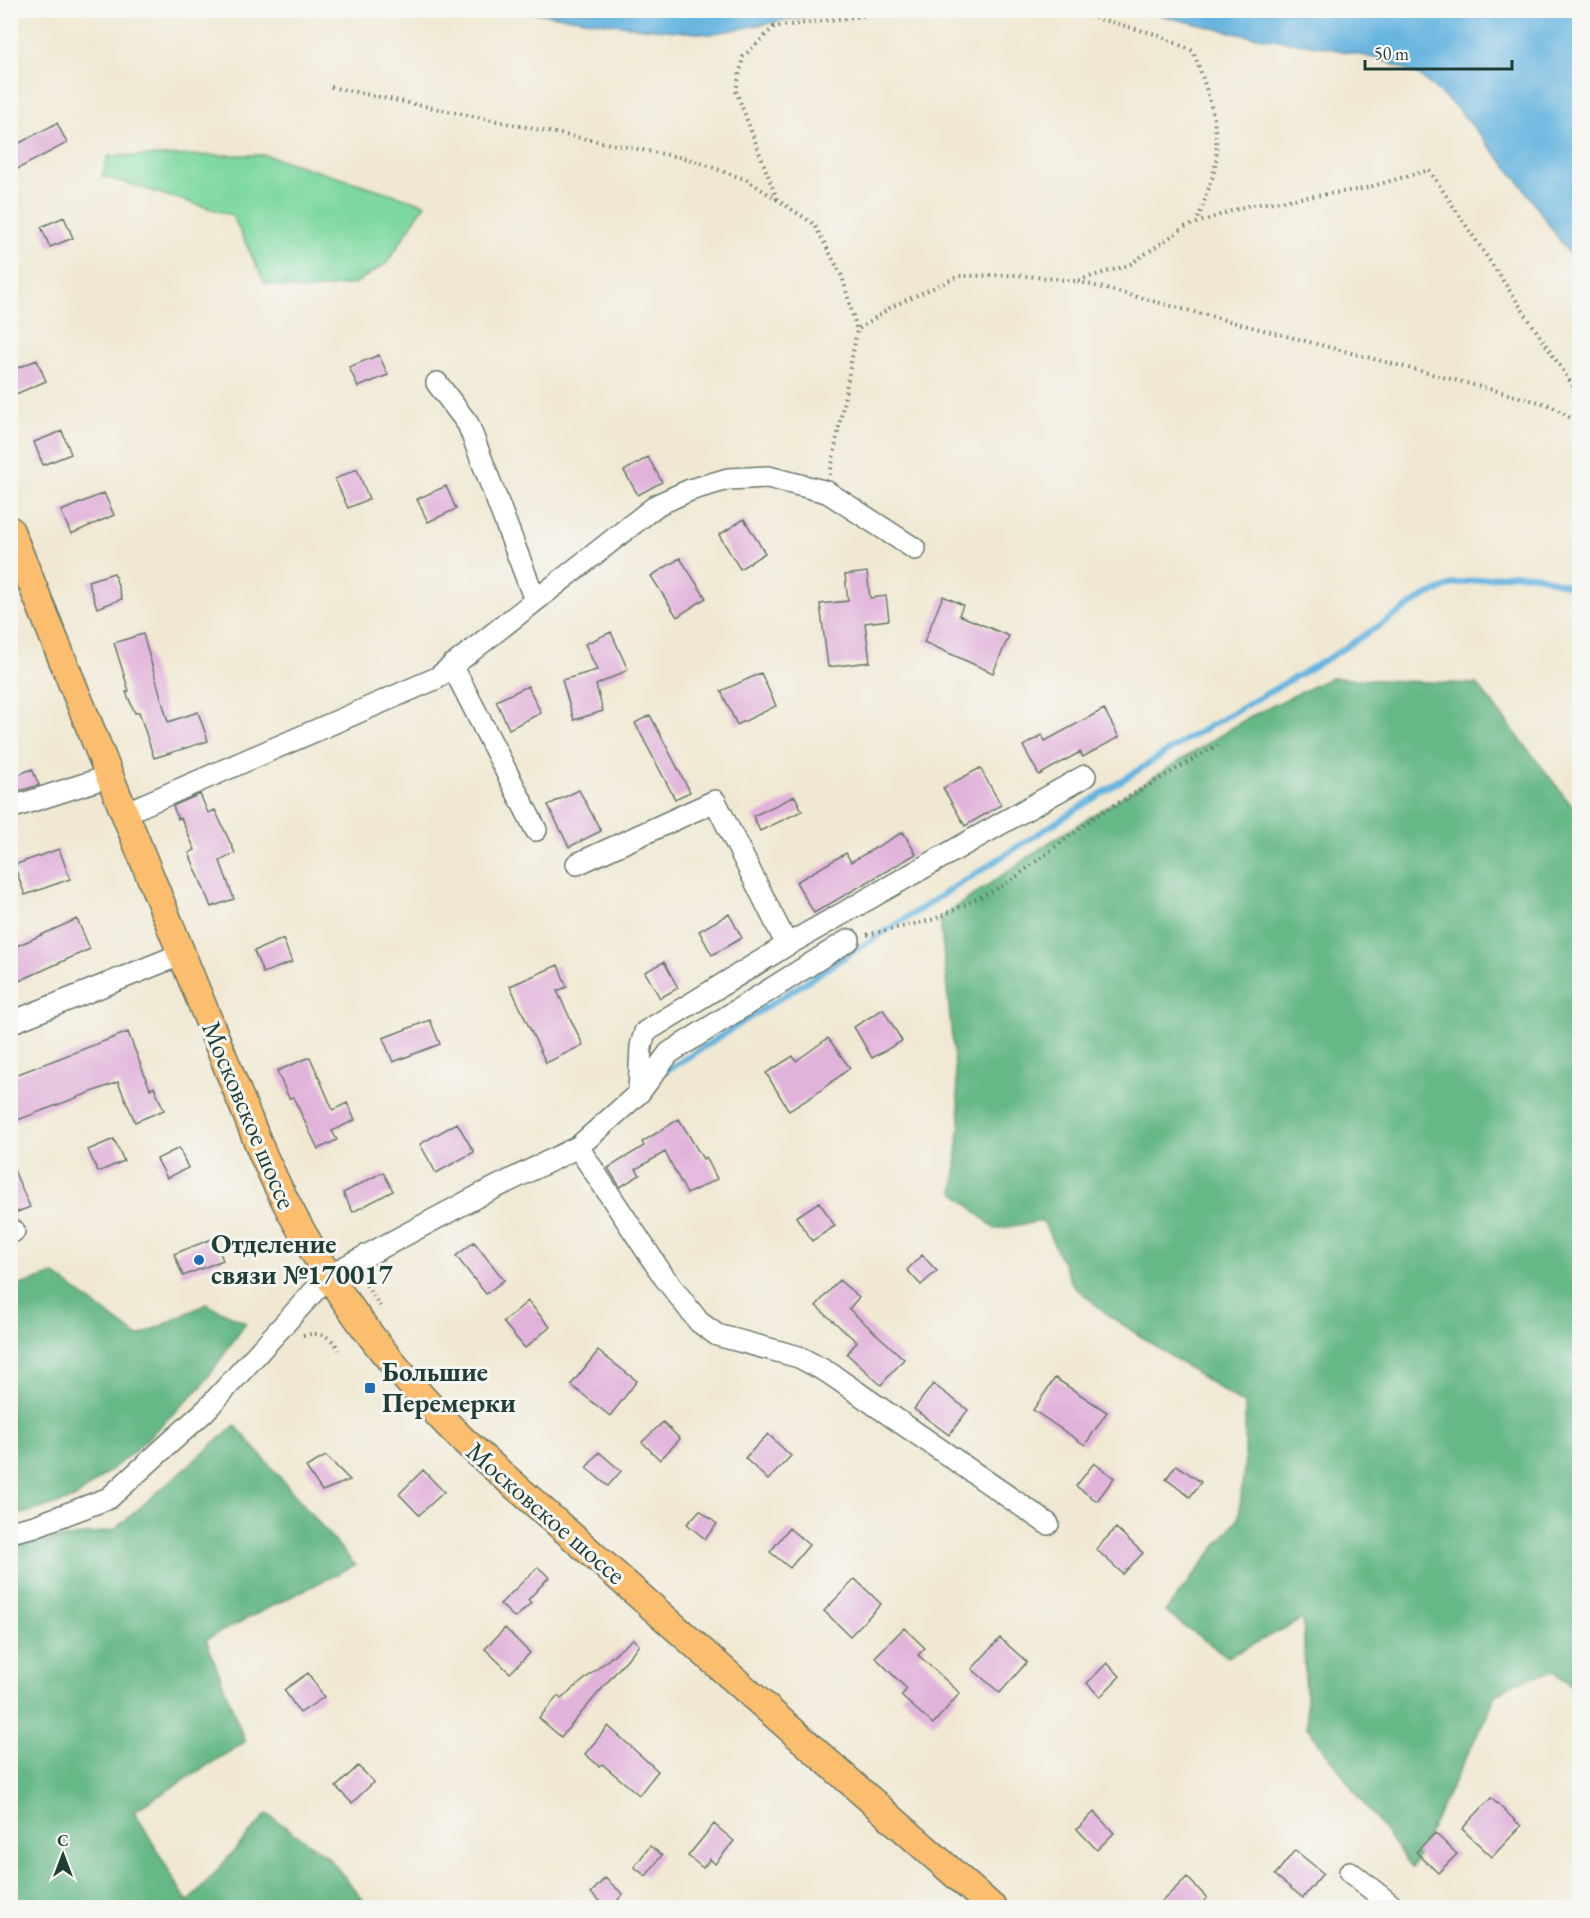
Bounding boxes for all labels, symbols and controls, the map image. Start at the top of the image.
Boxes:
scale bar [1365,33,1512,71]
text: 50 m [1374,42,1409,65]
street label: Московское шоссе [194,1016,305,1214]
place label: Отделение связи №170017 [211,1226,394,1292]
marker: Отделение связи №170017 [192,1253,206,1267]
place label: Большие Перемерки [382,1354,516,1420]
marker: Большие Перемерки [363,1381,377,1395]
street label: Московское шоссе [459,1434,634,1592]
north arrow [33,1825,93,1885]
text: С [57,1830,69,1851]

